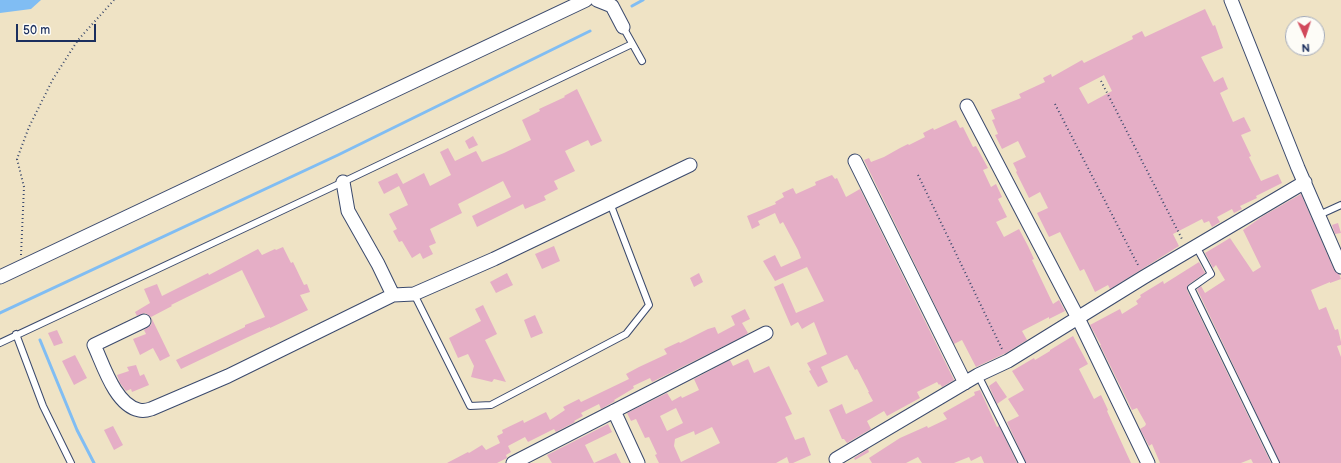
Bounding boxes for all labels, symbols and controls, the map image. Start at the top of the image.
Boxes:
scale bar [18,16,98,42]
north arrow [1285,16,1325,56]
text: 50 m [23,23,50,38]
text: N [1301,41,1310,54]

